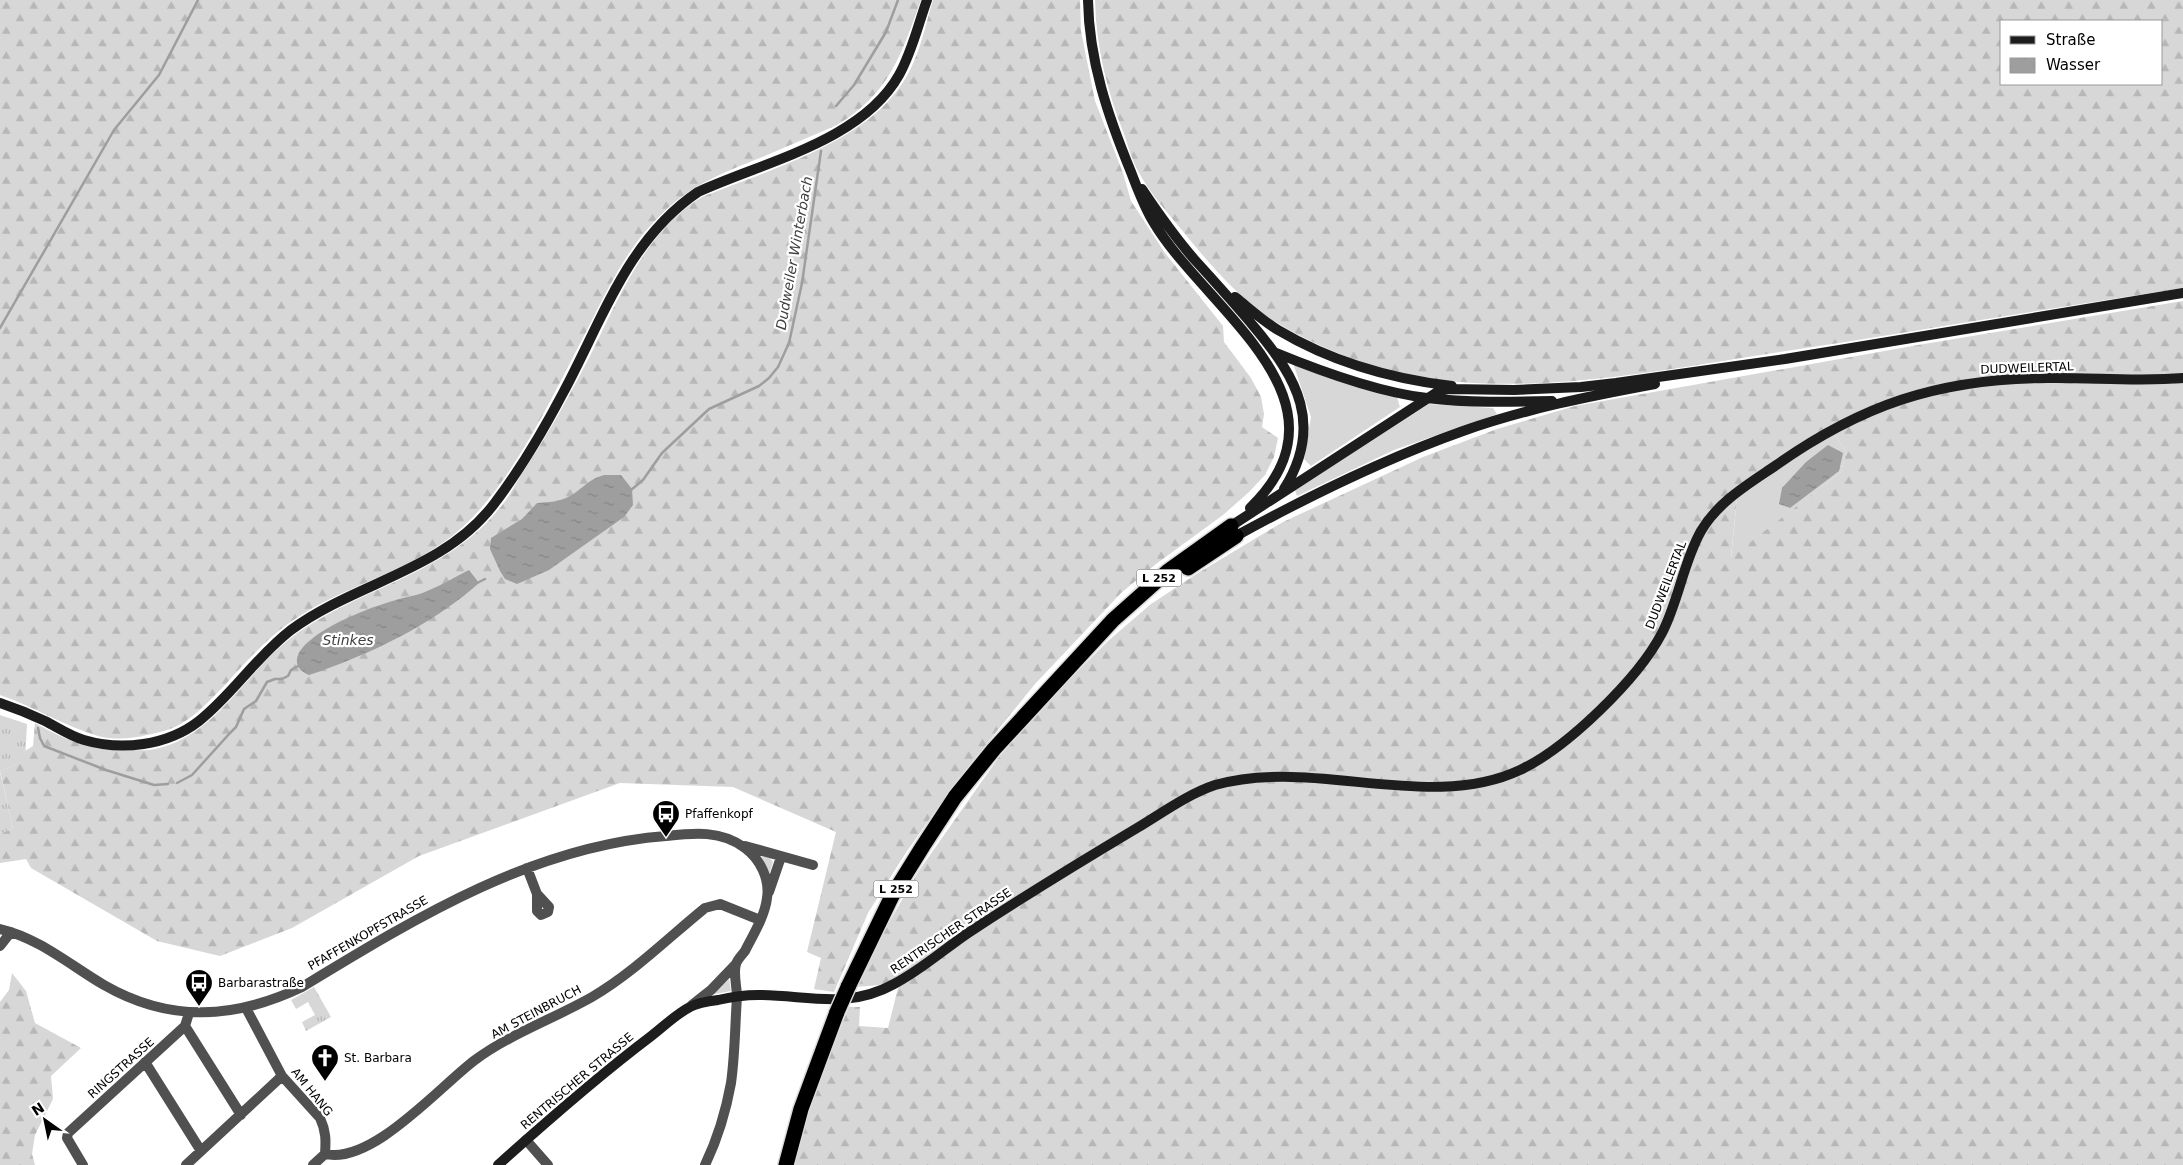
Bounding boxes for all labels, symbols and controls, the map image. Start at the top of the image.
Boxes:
legend [2000,20,2163,85]
text: Straße [2046,31,2095,49]
text: Wasser [2046,56,2101,74]
water label: Dudweiler Winterbach [773,175,815,331]
street label: DUDWEILERTAL [1980,359,2074,377]
street label: DUDWEILERTAL [1643,539,1689,631]
road number: L 252 [1136,570,1182,586]
water label: Stinkes [322,632,374,648]
bus stop icon: Pfaffenkopf [651,799,681,838]
place label: Pfaffenkopf [685,807,754,821]
road number: L 252 [874,881,918,898]
street label: RENTRISCHER STRASSE [888,885,1014,977]
street label: PFAFFENKOPFSTRASSE [306,893,430,973]
bus stop icon: Barbarastraße [184,968,214,1007]
place label: Barbarastraße [218,976,304,990]
street label: AM STEINBRUCH [488,982,584,1042]
street label: RENTRISCHER STRASSE [518,1030,636,1132]
street label: RINGSTRASSE [85,1035,157,1101]
church icon: St. Barbara [310,1043,340,1082]
place label: St. Barbara [344,1051,412,1065]
street label: AM HANG [288,1065,336,1119]
north arrow [20,1095,70,1145]
text: N [29,1099,47,1119]

